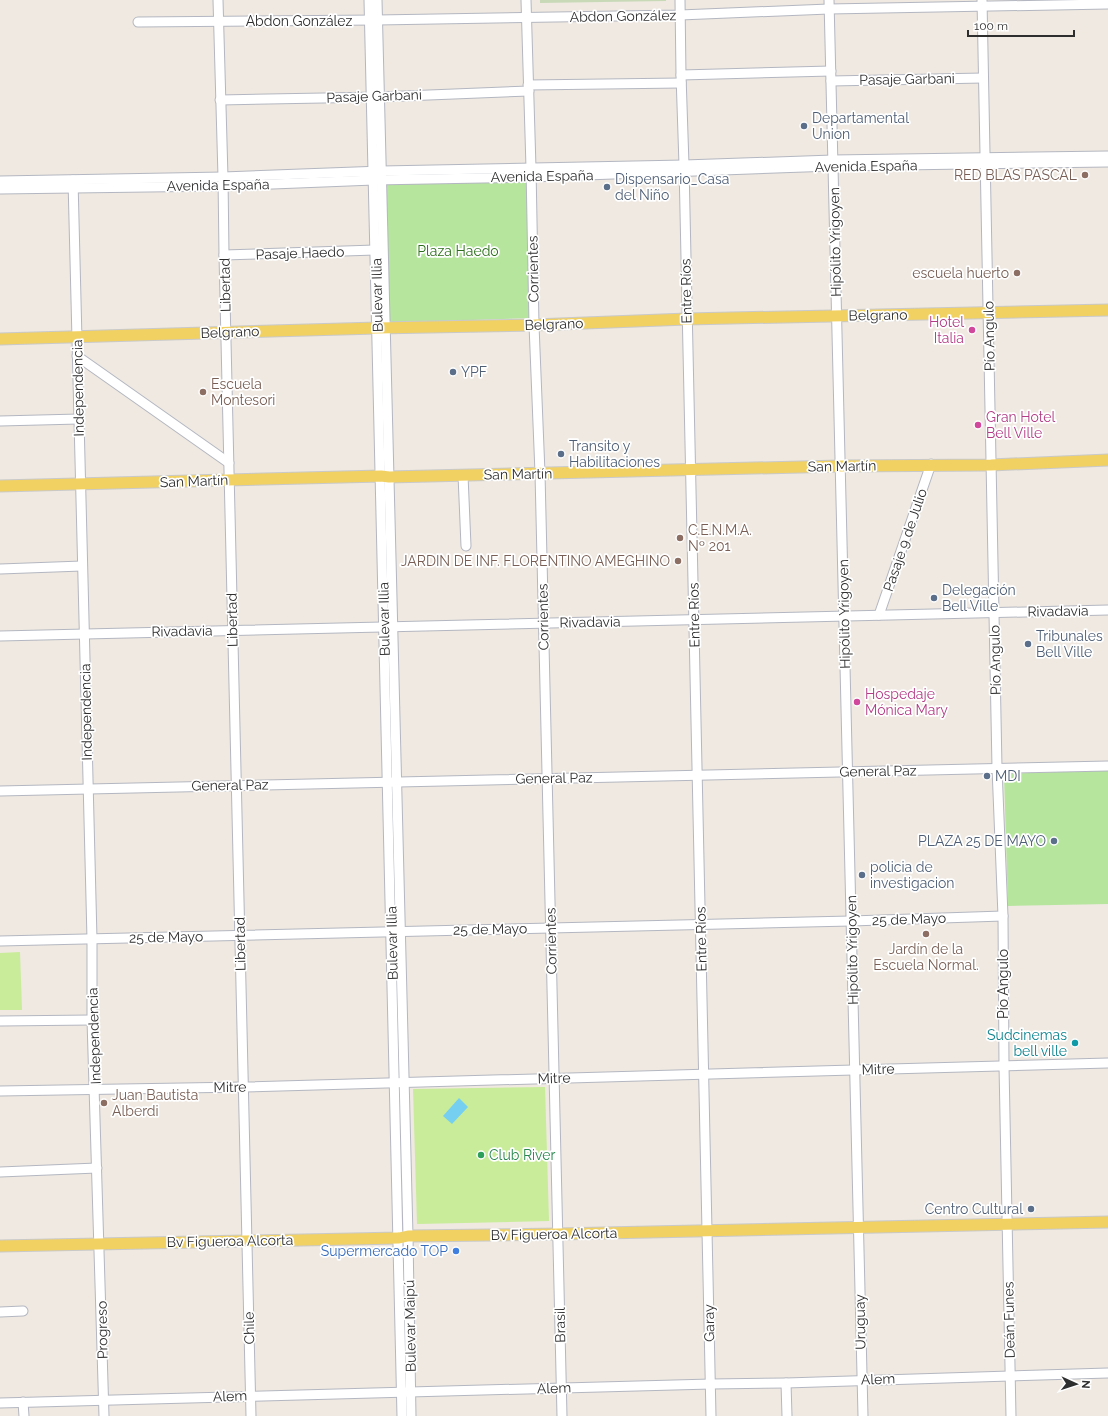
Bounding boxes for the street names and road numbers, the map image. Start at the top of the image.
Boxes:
street label: Abdon González [570,7,677,25]
street label: Abdon González [246,13,352,29]
street label: Pasaje Garbani [859,70,955,88]
street label: Pasaje Garbani [326,86,422,106]
street label: Avenida España [814,157,918,175]
street label: Avenida España [490,167,594,185]
street label: Avenida España [166,176,270,194]
street label: Hipólito Yrigoyen [826,187,844,297]
street label: Corrientes [524,235,542,302]
street label: Pasaje Haedo [255,243,345,263]
street label: Libertad [217,258,233,312]
street label: Bulevar Illia [368,258,386,332]
street label: Entre Ríos [677,258,695,324]
street label: Pío Angulo [980,301,998,371]
street label: Belgrano [848,306,908,324]
street label: Belgrano [524,315,584,333]
street label: Belgrano [200,323,260,341]
street label: Independencia [69,339,87,437]
street label: San Martín [808,457,876,475]
street label: San Martín [484,465,552,483]
street label: San Martín [159,472,229,490]
street label: Pasaje 9 de Julio [880,486,930,594]
street label: Hipólito Yrigoyen [835,559,853,669]
street label: Bulevar Illia [375,582,393,656]
street label: Entre Ríos [685,582,703,648]
street label: Corrientes [534,583,552,650]
street label: Libertad [224,593,240,647]
street label: Rivadavia [1027,602,1089,620]
street label: Rivadavia [559,613,621,631]
street label: Rivadavia [151,622,213,640]
street label: Pío Angulo [986,625,1004,695]
street label: Independencia [77,663,95,761]
street label: General Paz [839,762,917,780]
street label: General Paz [515,769,593,787]
street label: General Paz [191,776,269,794]
street label: Hipólito Yrigoyen [843,895,861,1005]
street label: Bulevar Illia [383,906,401,980]
street label: Entre Ríos [692,906,710,972]
street label: Corrientes [542,907,560,974]
street label: 25 de Mayo [872,910,946,928]
street label: Libertad [232,917,248,971]
street label: 25 de Mayo [453,920,527,938]
street label: 25 de Mayo [129,928,203,946]
street label: Pío Angulo [995,949,1011,1019]
street label: Independencia [84,987,104,1085]
street label: Mitre [861,1060,895,1078]
street label: Mitre [537,1069,571,1087]
street label: Mitre [213,1079,247,1095]
street label: Bv Figueroa Alcorta [491,1225,617,1243]
street label: Bv Figueroa Alcorta [167,1232,293,1250]
street label: Bulevar Maipú [401,1280,419,1372]
street label: Deán Funes [1000,1281,1018,1359]
street label: Uruguay [852,1294,868,1350]
street label: Progreso [93,1301,111,1359]
street label: Garay [701,1304,717,1342]
street label: Brasil [552,1307,568,1343]
street label: Chile [241,1311,257,1345]
street label: Alem [861,1370,895,1388]
street label: Alem [537,1379,571,1397]
street label: Alem [213,1387,247,1405]

